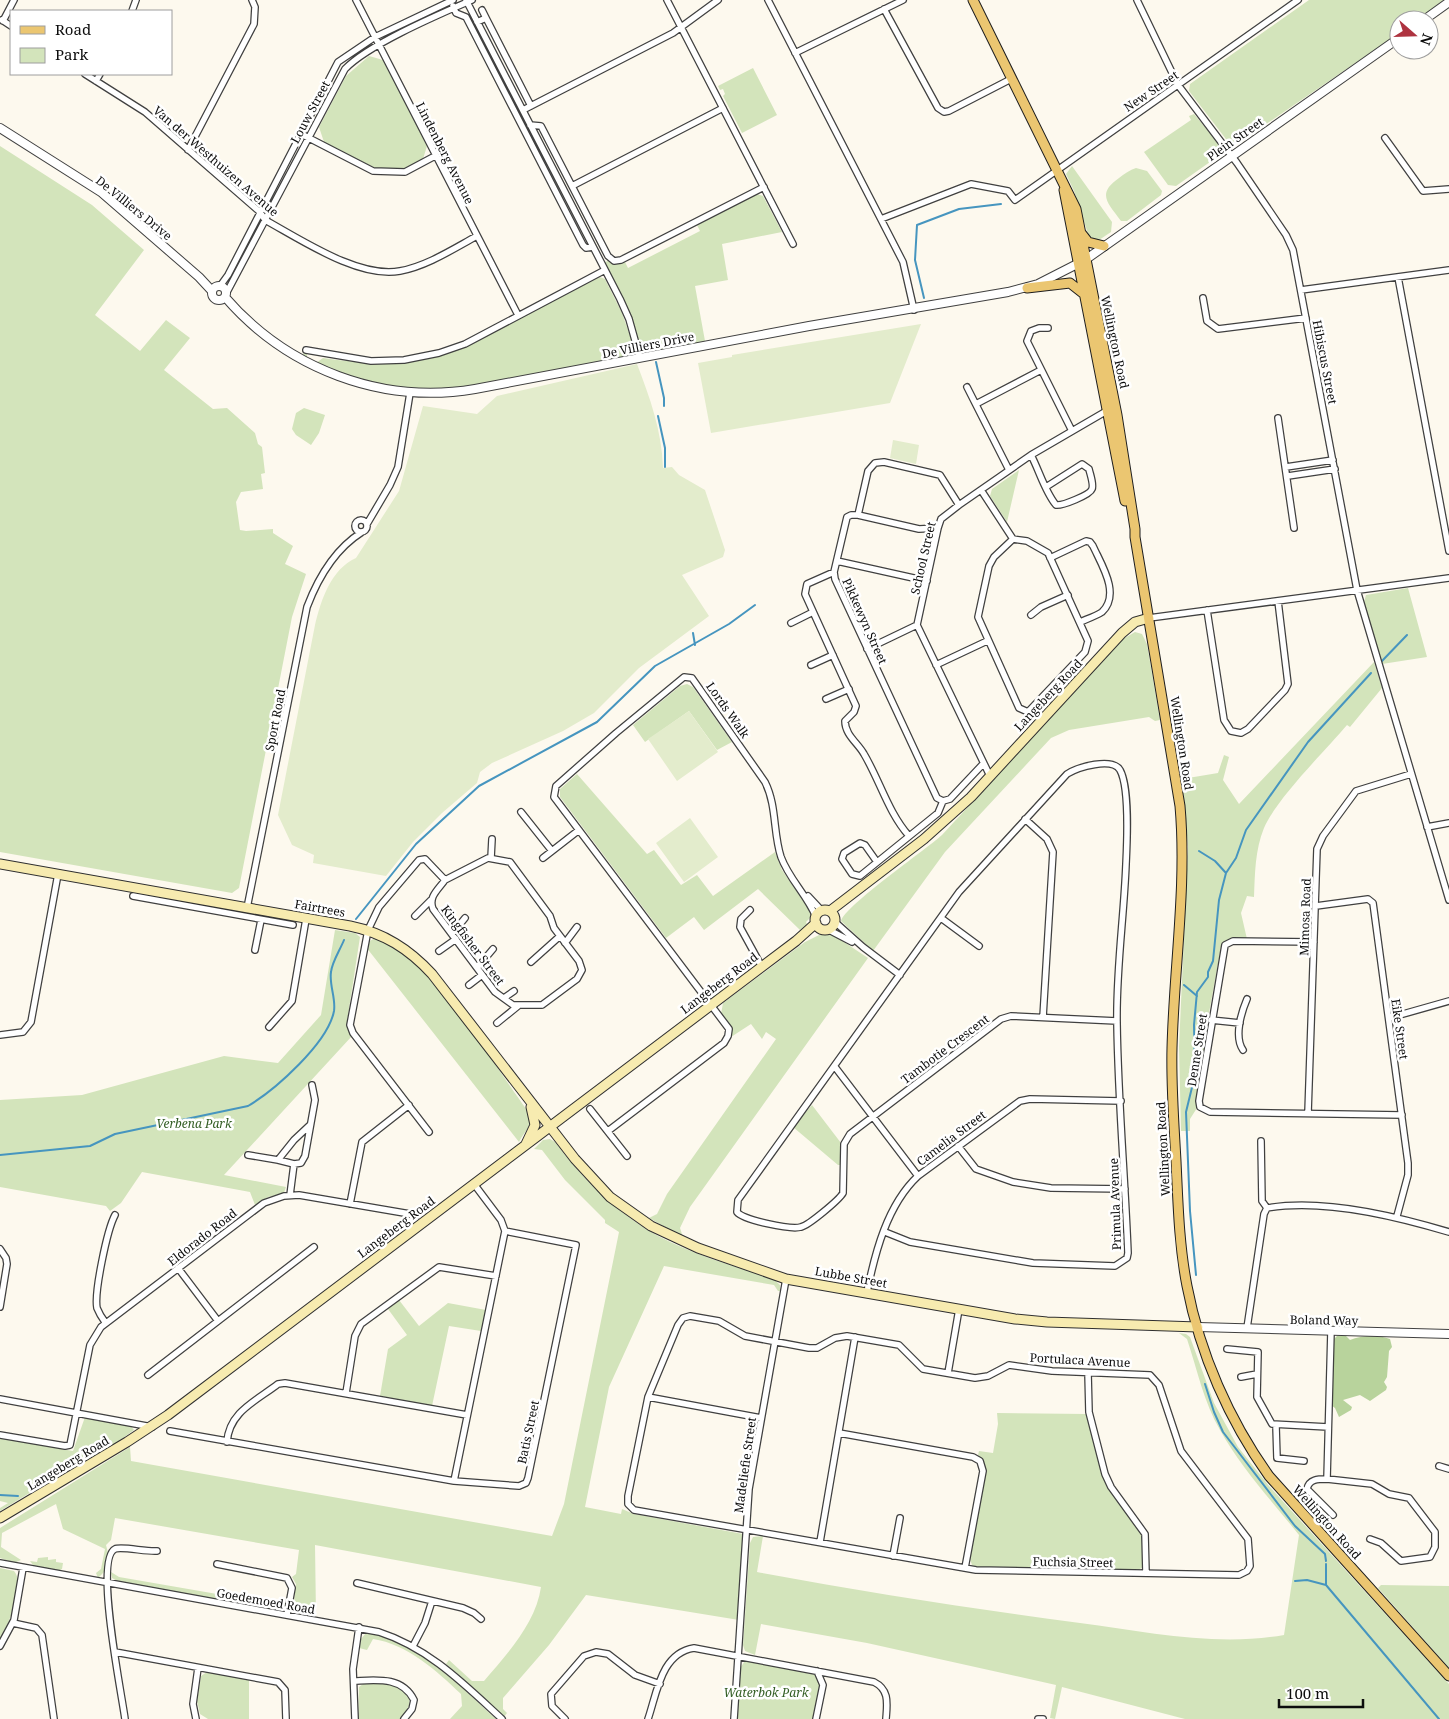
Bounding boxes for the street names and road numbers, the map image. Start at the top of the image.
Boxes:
street label: New Street [1120,66,1182,116]
street label: Louw Street [286,78,334,146]
street label: Lindenberg Avenue [412,99,478,207]
street label: Van der Westhuizen Avenue [150,102,282,220]
street label: Plein Street [1203,113,1267,165]
street label: De Villiers Drive [92,172,176,244]
street label: Wellington Road [1097,294,1133,391]
street label: Hibiscus Street [1308,318,1342,406]
street label: De Villiers Drive [600,328,696,362]
street label: School Street [906,520,940,596]
street label: Pikkewyn Street [838,575,892,667]
street label: Langeberg Road [1010,655,1086,735]
street label: Lords Walk [702,678,754,742]
street label: Sport Road [261,687,289,752]
street label: Wellington Road [1166,695,1198,792]
street label: Mimosa Road [1295,877,1315,956]
street label: Fairtrees [293,895,347,921]
street label: Kingfisher Street [437,902,509,988]
street label: Langeberg Road [677,948,762,1018]
street label: Eike Street [1387,998,1413,1060]
street label: Tambotie Crescent [898,1010,992,1088]
street label: Denne Street [1183,1012,1211,1088]
street label: Wellington Road [1152,1101,1174,1197]
street label: Camelia Street [913,1106,989,1170]
street label: Primula Avenue [1105,1158,1125,1250]
street label: Langeberg Road [354,1192,439,1262]
street label: Eldorado Road [164,1204,241,1270]
street label: Lubbe Street [814,1262,888,1292]
street label: Boland Way [1290,1311,1359,1329]
street label: Portulaca Avenue [1029,1349,1131,1371]
street label: Batis Street [513,1399,543,1465]
street label: Madeliefie Street [730,1416,760,1514]
street label: Langeberg Road [24,1431,113,1494]
street label: Wellington Road [1289,1481,1365,1563]
street label: Fuchsia Street [1032,1553,1114,1571]
street label: Goedemoed Road [215,1584,317,1618]

